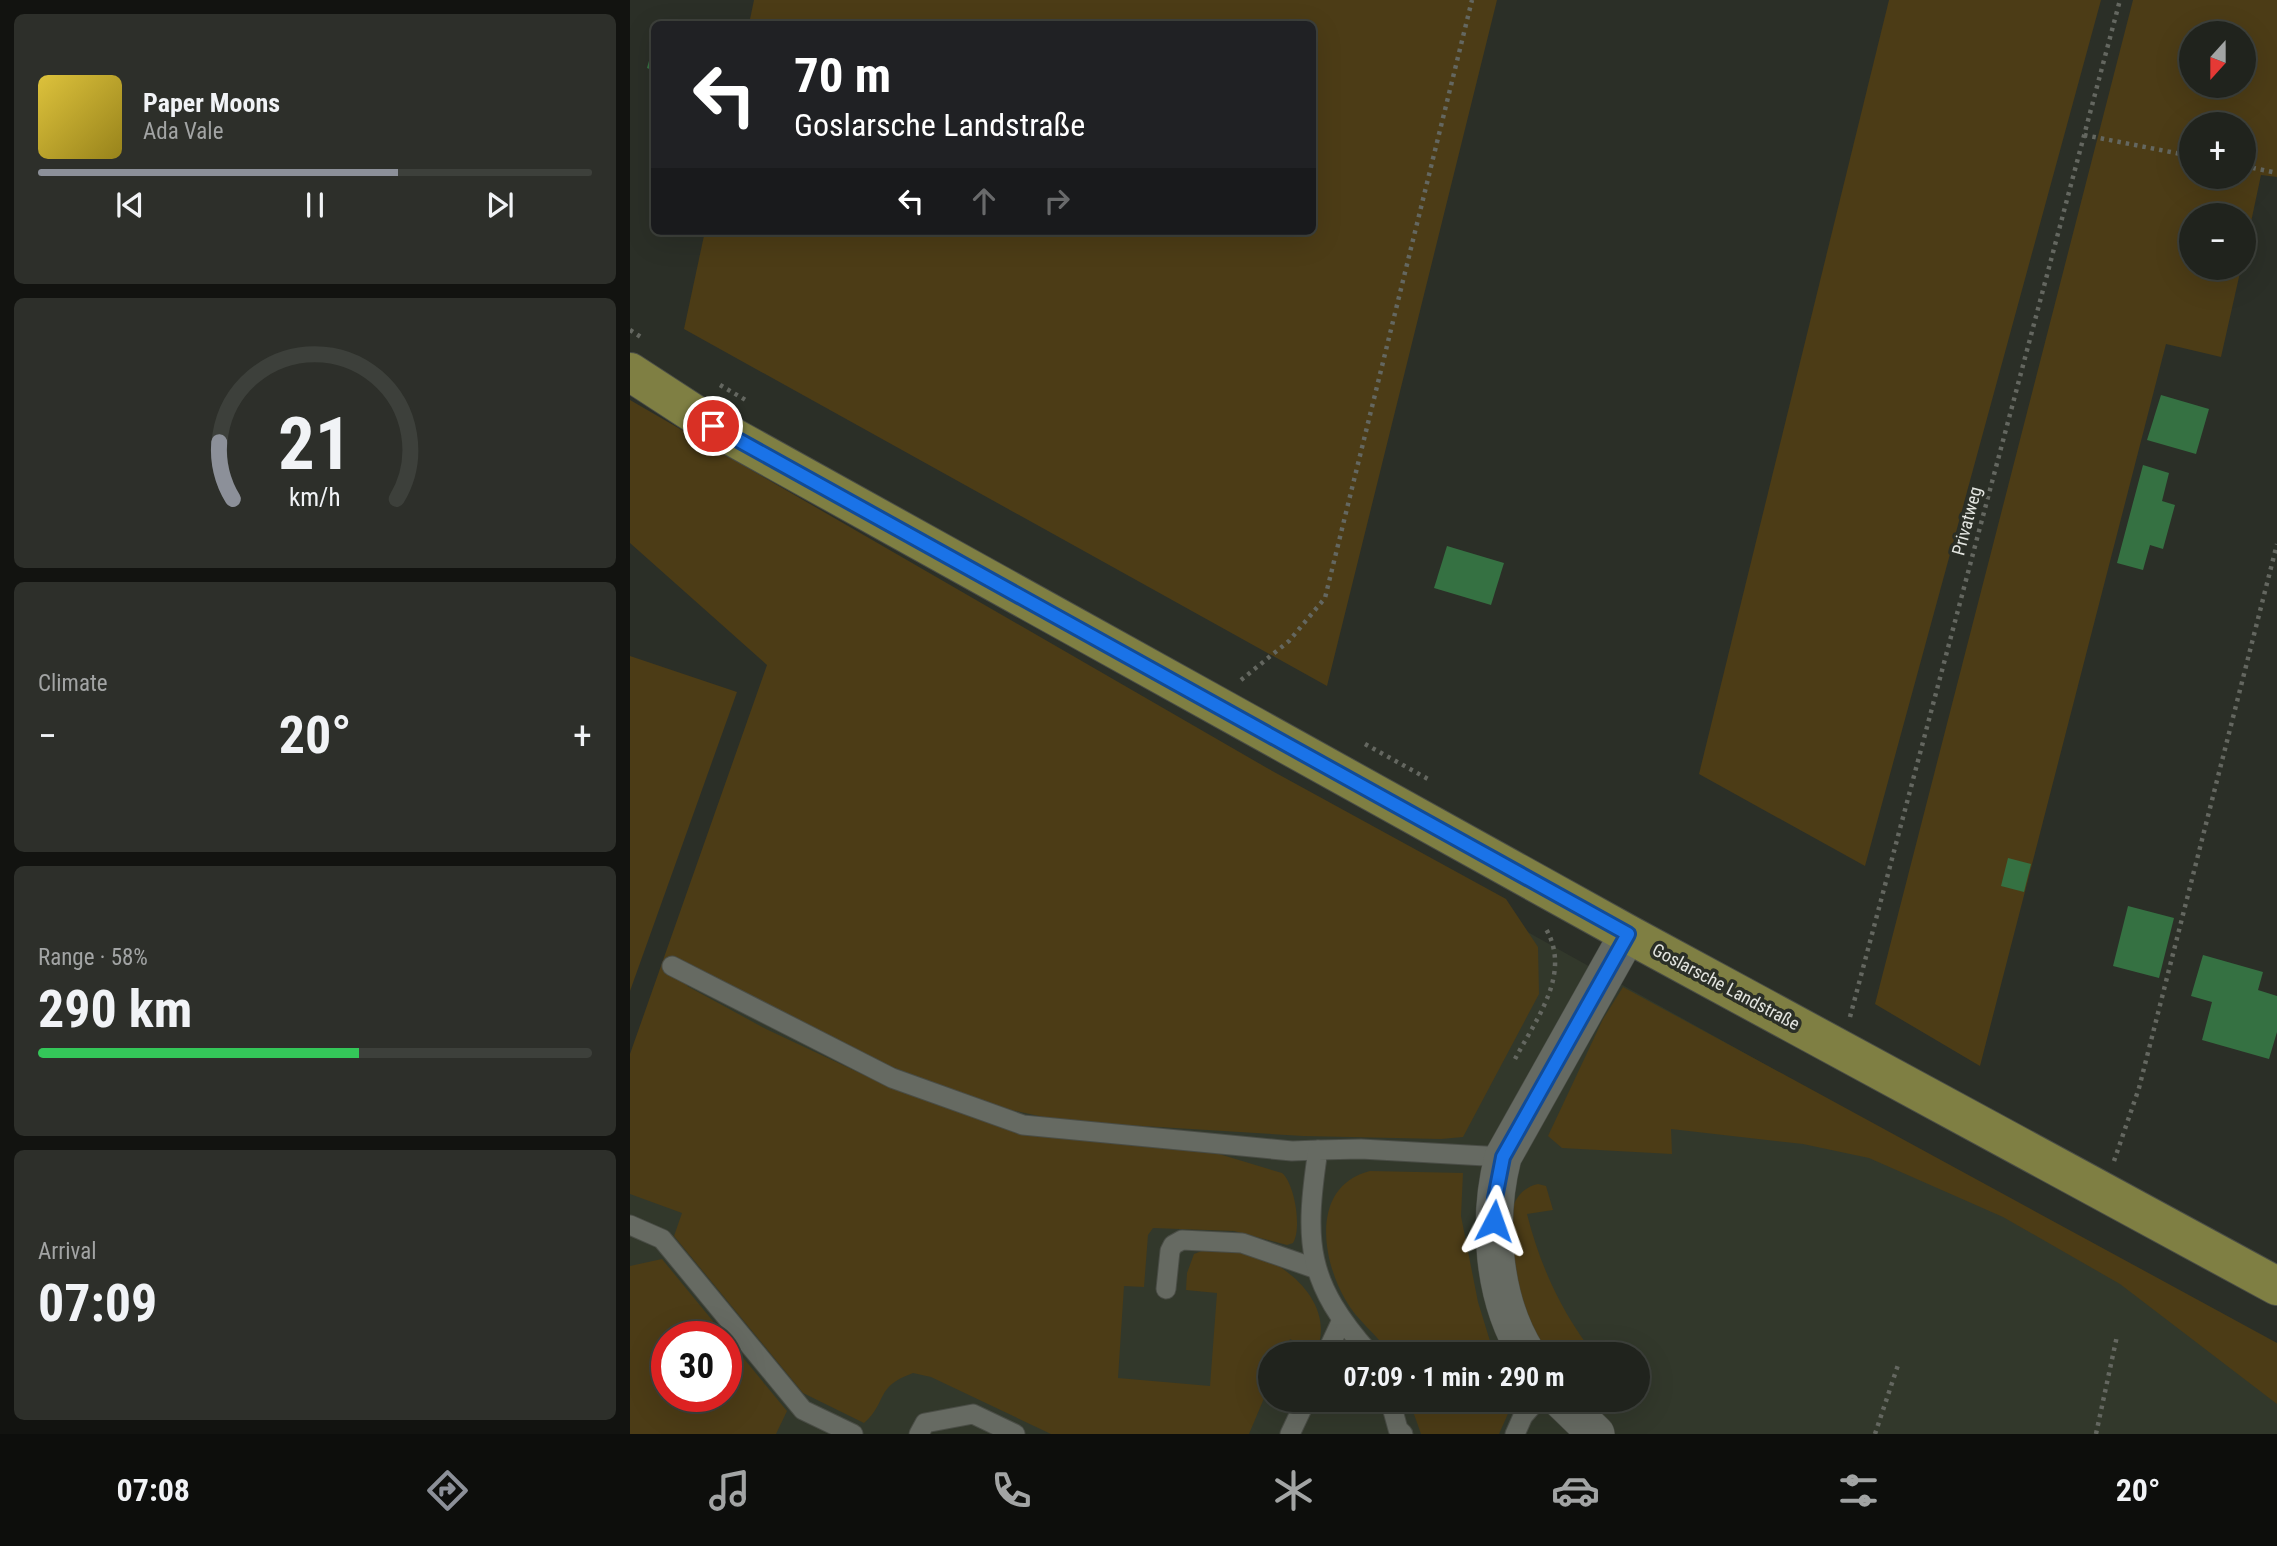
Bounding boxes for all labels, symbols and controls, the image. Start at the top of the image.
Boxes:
north arrow [2179,21,2256,98]
map controls [2179,21,2256,280]
text: 70 m [794,47,891,104]
icon: left [679,49,770,140]
text: Paper Moons [143,88,280,118]
text: Goslarsche Landstraße [794,106,1085,144]
button: + [2179,112,2256,189]
text: Ada Vale [143,118,223,145]
icon: left [892,182,930,220]
icon: ahead [965,182,1003,220]
icon: right [1038,182,1076,220]
icon: previous [111,186,149,224]
icon: pause [296,186,334,224]
icon: next [481,186,519,224]
button: − [2179,203,2256,280]
pin [683,396,743,456]
text: 21 [278,401,352,487]
icon: arrive [694,407,732,445]
text: km/h [289,483,341,512]
street label: Privatweg [1947,484,1986,557]
text: Climate [38,670,108,697]
text: 20° [279,705,351,766]
text: − [38,714,57,758]
text: + [573,714,592,758]
street label: Goslarsche Landstraße [1649,939,1804,1034]
text: Range · 58% [38,944,148,971]
text: 290 km [38,979,192,1040]
position arrow [1457,1184,1531,1258]
text: Arrival [38,1238,97,1265]
text: 07:09 [38,1273,157,1334]
speed limit sign: 30 [651,1321,742,1412]
text: 07:09 · 1 min · 290 m [1344,1362,1564,1392]
icon: directions [423,1466,472,1515]
icon: music [705,1466,754,1515]
icon: phone [987,1466,1036,1515]
icon: climate [1269,1466,1318,1515]
icon: car [1551,1466,1600,1515]
icon: filters [1834,1466,1883,1515]
text: 07:08 [117,1471,190,1509]
text: 20° [2116,1471,2160,1509]

